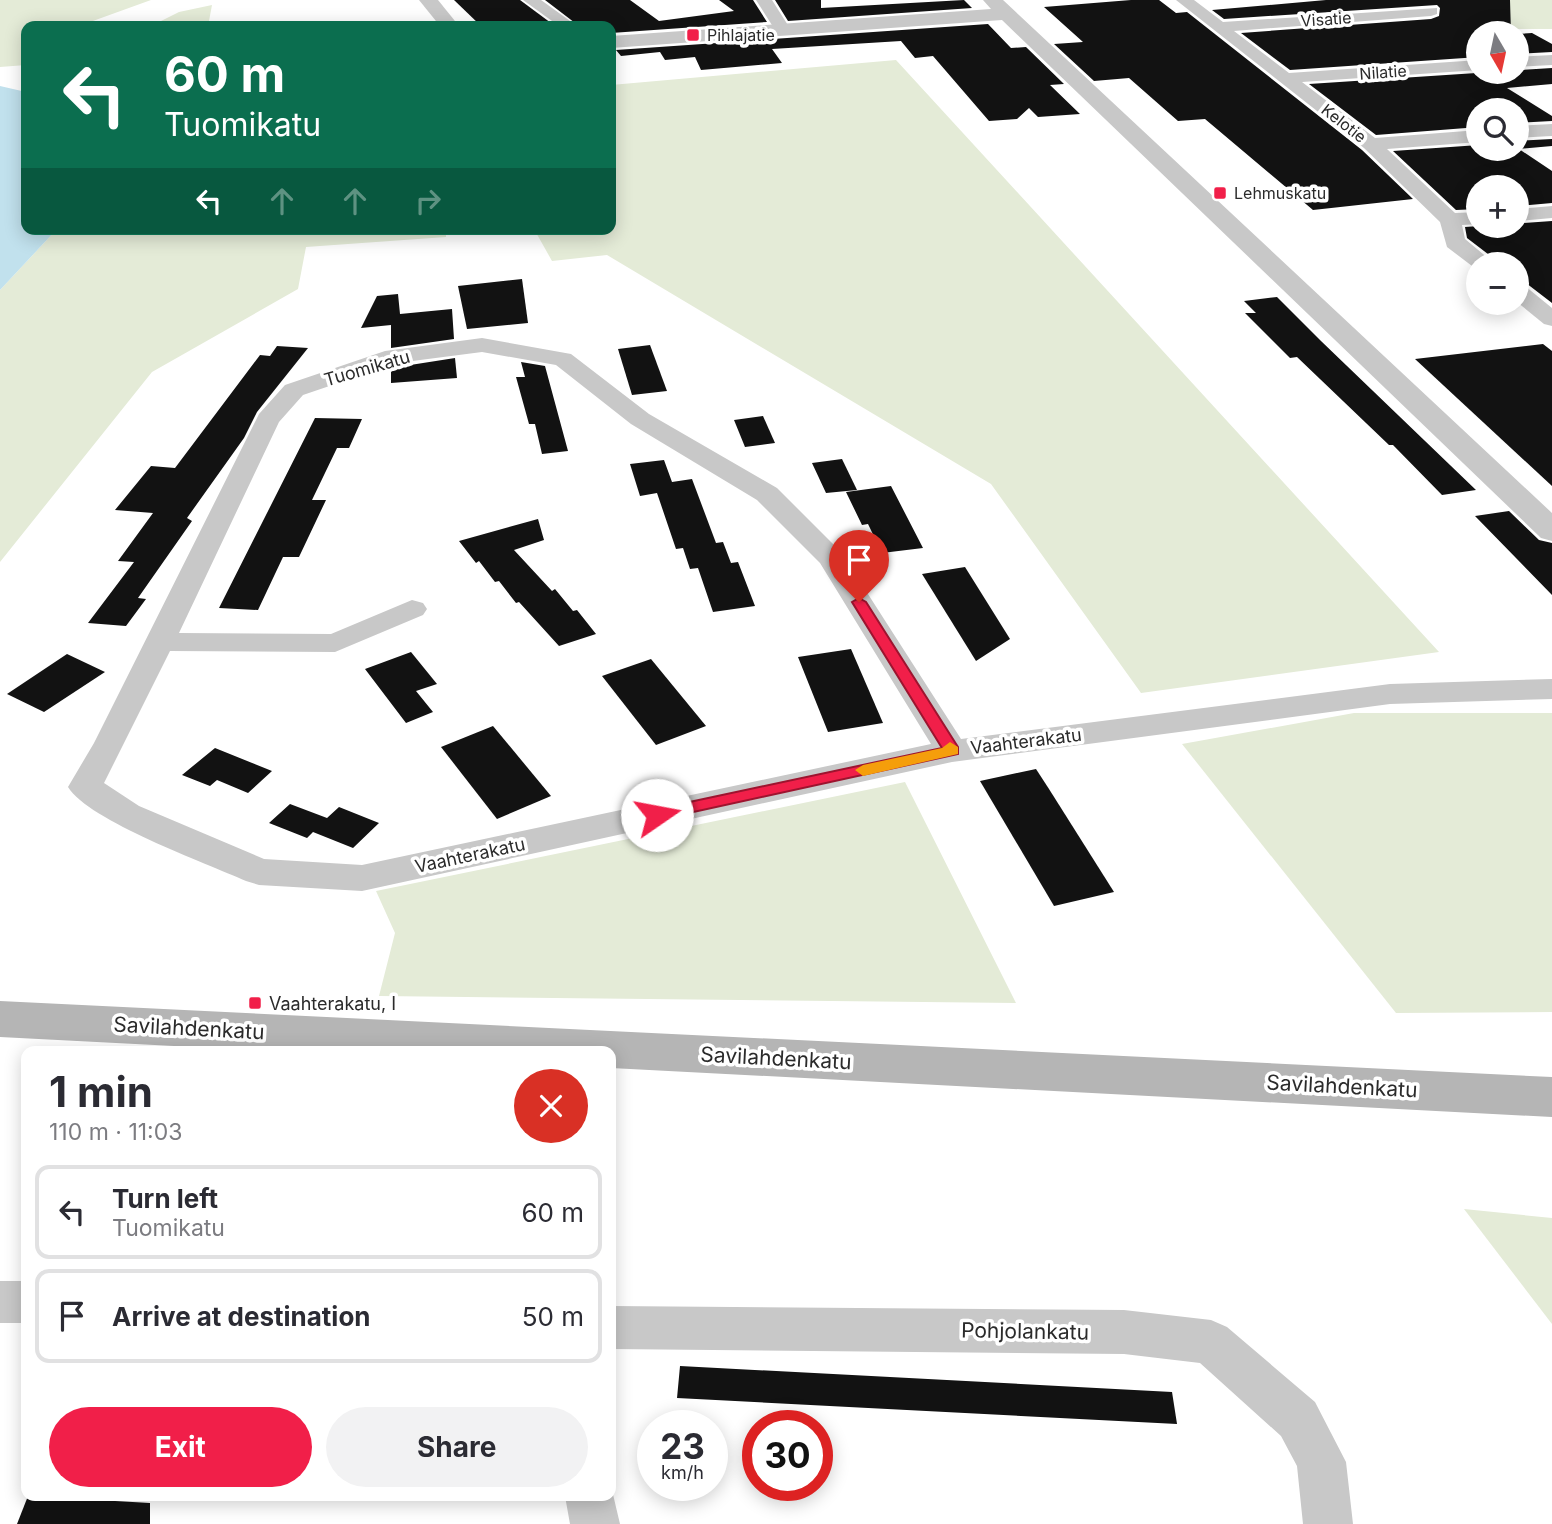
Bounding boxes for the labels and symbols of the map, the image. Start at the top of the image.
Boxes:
street label: Visatie [1300,7,1352,31]
north arrow [1466,21,1530,84]
place label: Pihlajatie [707,25,775,45]
marker: Pihlajatie [685,27,701,43]
street label: Nilatie [1359,60,1407,84]
street label: Kelotie [1318,99,1370,147]
place label: Lehmuskatu [1234,183,1326,203]
marker: Lehmuskatu [1212,185,1228,201]
street label: Tuomikatu [322,346,412,390]
pin [829,530,889,602]
street label: Vaahterakatu [969,724,1083,758]
position arrow [620,778,694,852]
street label: Vaahterakatu [413,833,527,877]
place label: Vaahterakatu, I [269,993,396,1014]
marker: Vaahterakatu, I [247,995,263,1011]
street label: Savilahdenkatu [113,1012,265,1044]
street label: Savilahdenkatu [700,1042,852,1074]
street label: Savilahdenkatu [1266,1070,1418,1102]
street label: Pohjolankatu [961,1317,1089,1345]
speed limit sign: 30 [742,1410,833,1501]

